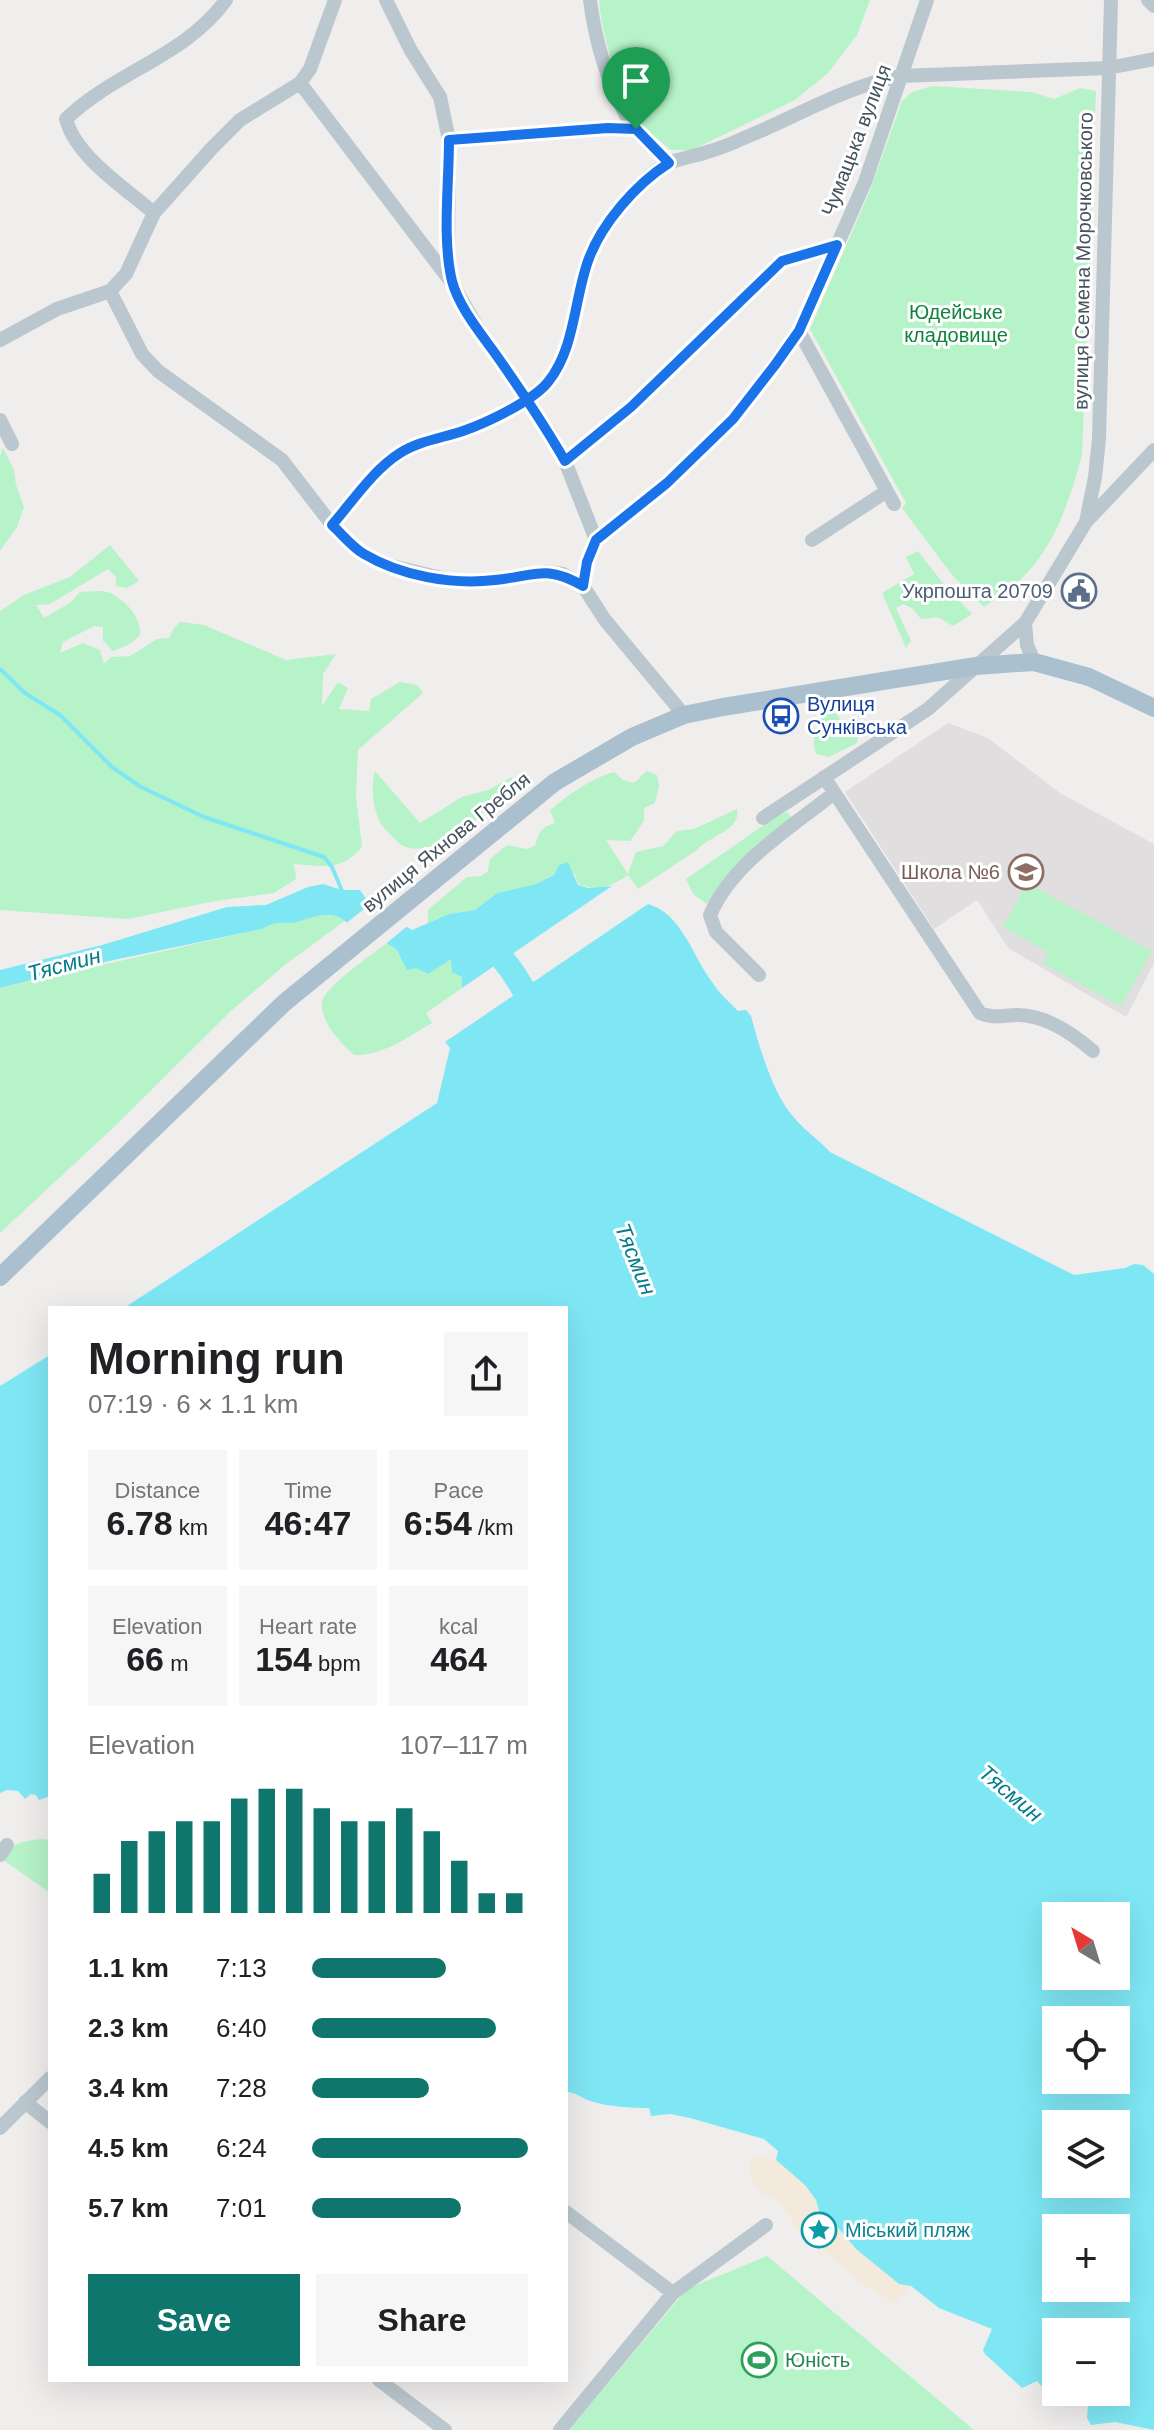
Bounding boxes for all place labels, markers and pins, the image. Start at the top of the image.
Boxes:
pin [602,47,670,129]
public building icon: Укрпошта 20709 [1060,572,1098,610]
place label: Укрпошта 20709 [902,580,1053,602]
place label: Вулиця Сунківська [807,693,908,738]
bus stop icon: Вулиця Сунківська [762,697,800,735]
school or university icon: Школа №6 [1007,853,1045,891]
place label: Школа №6 [901,861,1000,883]
place icon: Міський пляж [800,2211,838,2249]
place label: Міський пляж [845,2219,971,2241]
sports icon: Юність [740,2341,778,2379]
place label: Юність [785,2349,850,2371]

